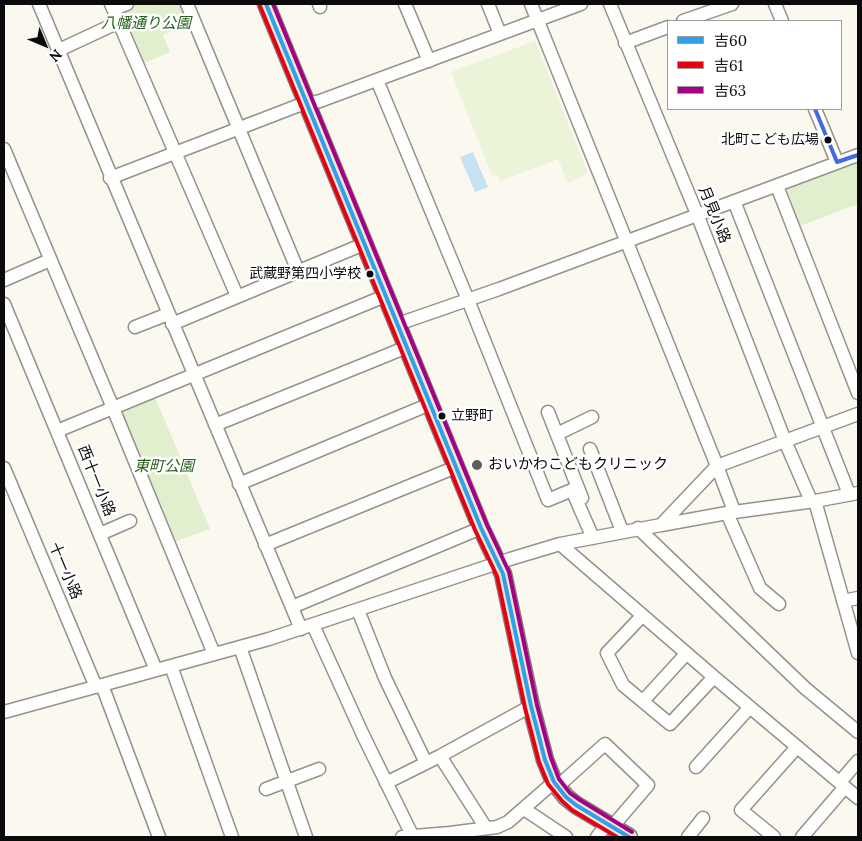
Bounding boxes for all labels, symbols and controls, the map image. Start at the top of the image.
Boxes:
park label: 八幡通り公園 [101,15,191,33]
north arrow [20,20,70,70]
legend [667,20,842,110]
text: 吉60 [714,31,747,50]
text: N [45,45,66,66]
text: 吉61 [714,56,743,75]
text: 吉63 [714,81,746,100]
place label: 北町こども広場 [721,132,819,148]
marker: 北町こども広場 [823,135,833,145]
street label: 月見小路 [694,184,734,246]
place label: 武蔵野第四小学校 [249,266,361,282]
marker: 武蔵野第四小学校 [365,269,375,279]
place label: 立野町 [451,408,493,424]
marker: 立野町 [437,411,447,421]
street label: 西十一小路 [74,443,118,519]
place label: おいかわこどもクリニック [488,456,668,474]
park label: 東町公園 [134,458,194,476]
marker: おいかわこどもクリニック [470,458,484,472]
street label: 十一小路 [45,540,85,602]

